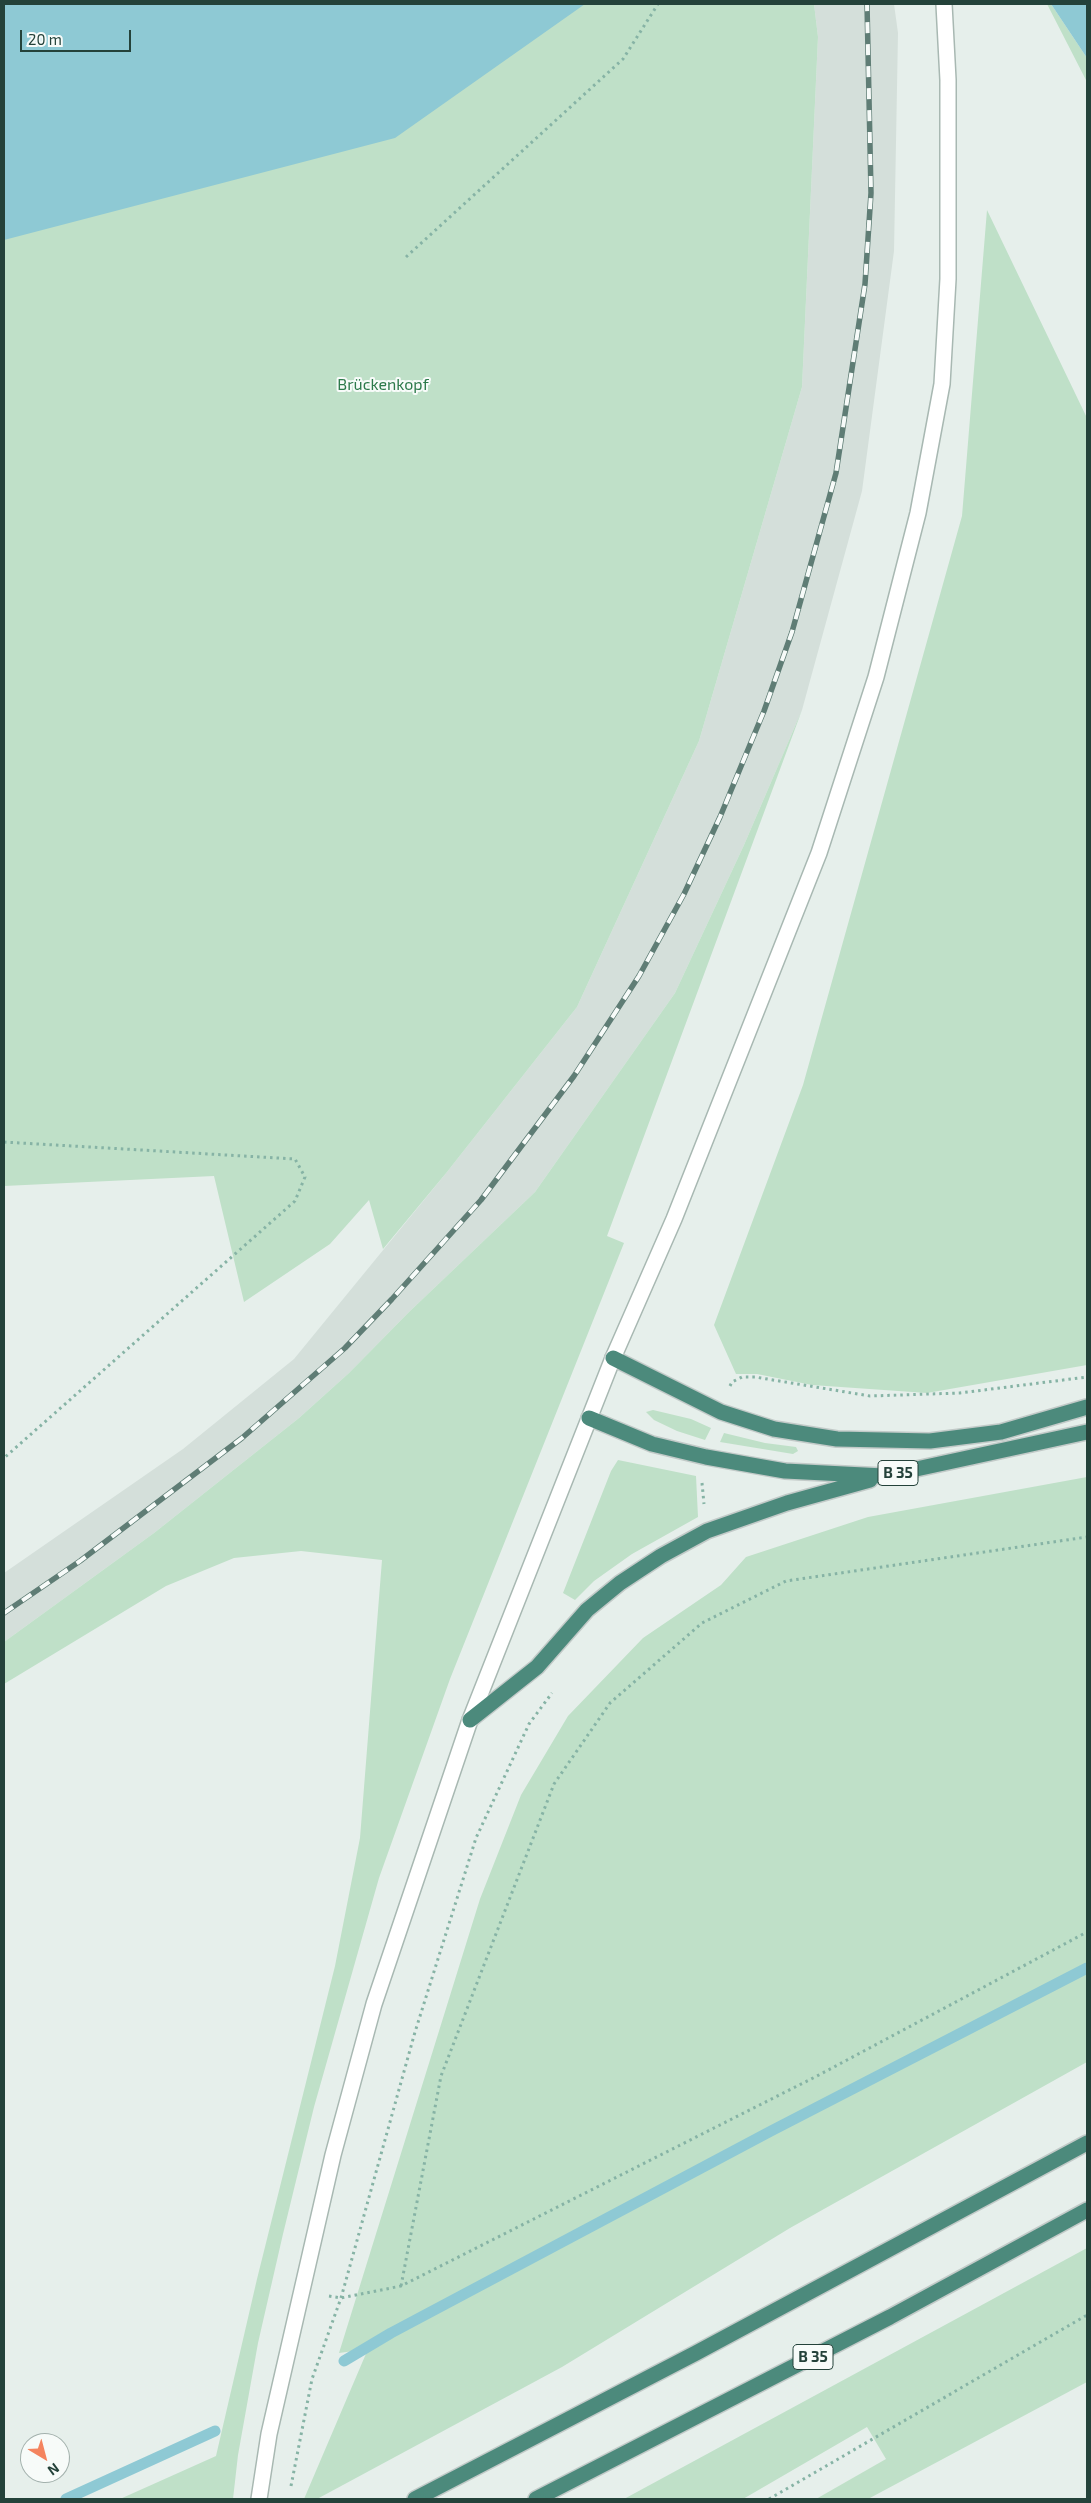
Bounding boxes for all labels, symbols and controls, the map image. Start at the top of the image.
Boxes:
scale bar [22,20,134,52]
text: 20 m [28,30,62,48]
park label: Brückenkopf [337,375,429,395]
road number: B 35 [878,1460,918,1486]
road number: B 35 [793,2344,833,2370]
north arrow [20,2433,70,2483]
text: N [45,2460,63,2479]

